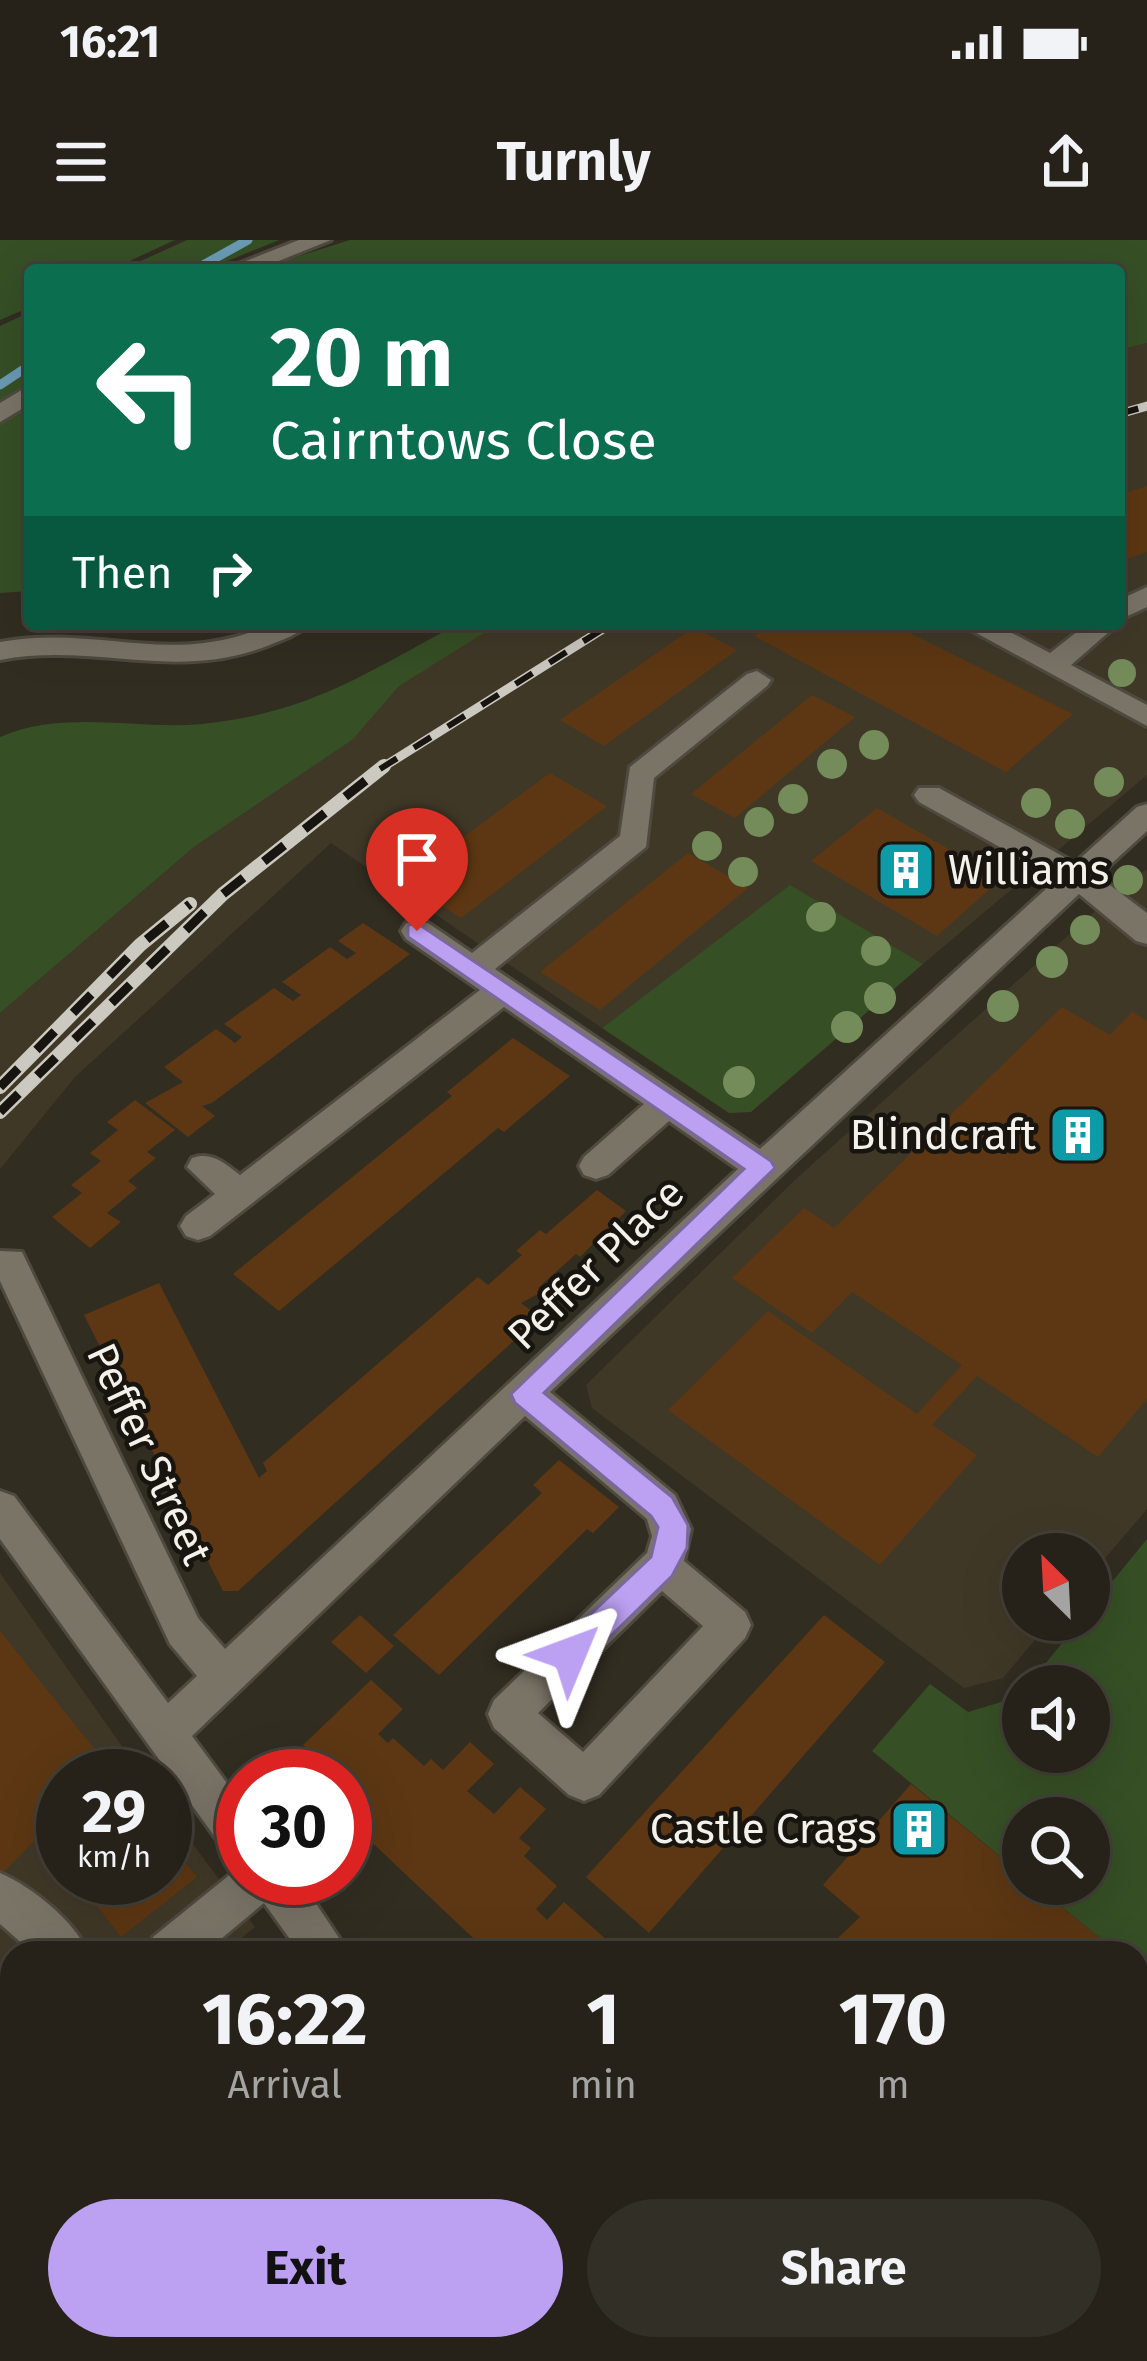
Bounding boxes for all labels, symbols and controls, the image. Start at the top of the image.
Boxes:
text: 16:21 [60,15,160,69]
icon: menu [48,129,114,195]
icon: share [1033,129,1099,195]
text: Turnly [496,130,651,194]
text: 20 m [270,307,453,408]
icon: left [72,312,228,468]
text: Cairntows Close [270,409,657,473]
icon: right [197,540,263,606]
text: Then [72,546,173,600]
pin [366,808,468,931]
icon: arrive [384,826,450,892]
building icon: Williams [875,839,937,901]
place label: Williams [948,845,1109,895]
building icon: Blindcraft [1047,1104,1109,1166]
place label: Blindcraft [850,1110,1037,1160]
street label: Peffer Place [498,1168,694,1360]
street label: Peffer Street [76,1336,222,1573]
north arrow [1002,1533,1110,1641]
map controls [1002,1533,1110,1905]
position arrow [507,1591,633,1717]
button: sound [1002,1665,1110,1773]
speed limit sign: 30 [216,1749,372,1905]
text: 29 [82,1776,146,1848]
button: search [1002,1797,1110,1905]
building icon: Castle Crags [888,1798,950,1860]
place label: Castle Crags [650,1804,877,1854]
text: km/h [77,1839,151,1875]
text: 16:22 [202,1977,368,2063]
text: 1 [586,1977,620,2063]
text: 170 [839,1977,947,2063]
text: Arrival [228,2062,342,2108]
text: min [570,2062,637,2108]
text: m [876,2062,910,2108]
button: Exit [48,2199,563,2337]
button: Share [587,2199,1101,2337]

